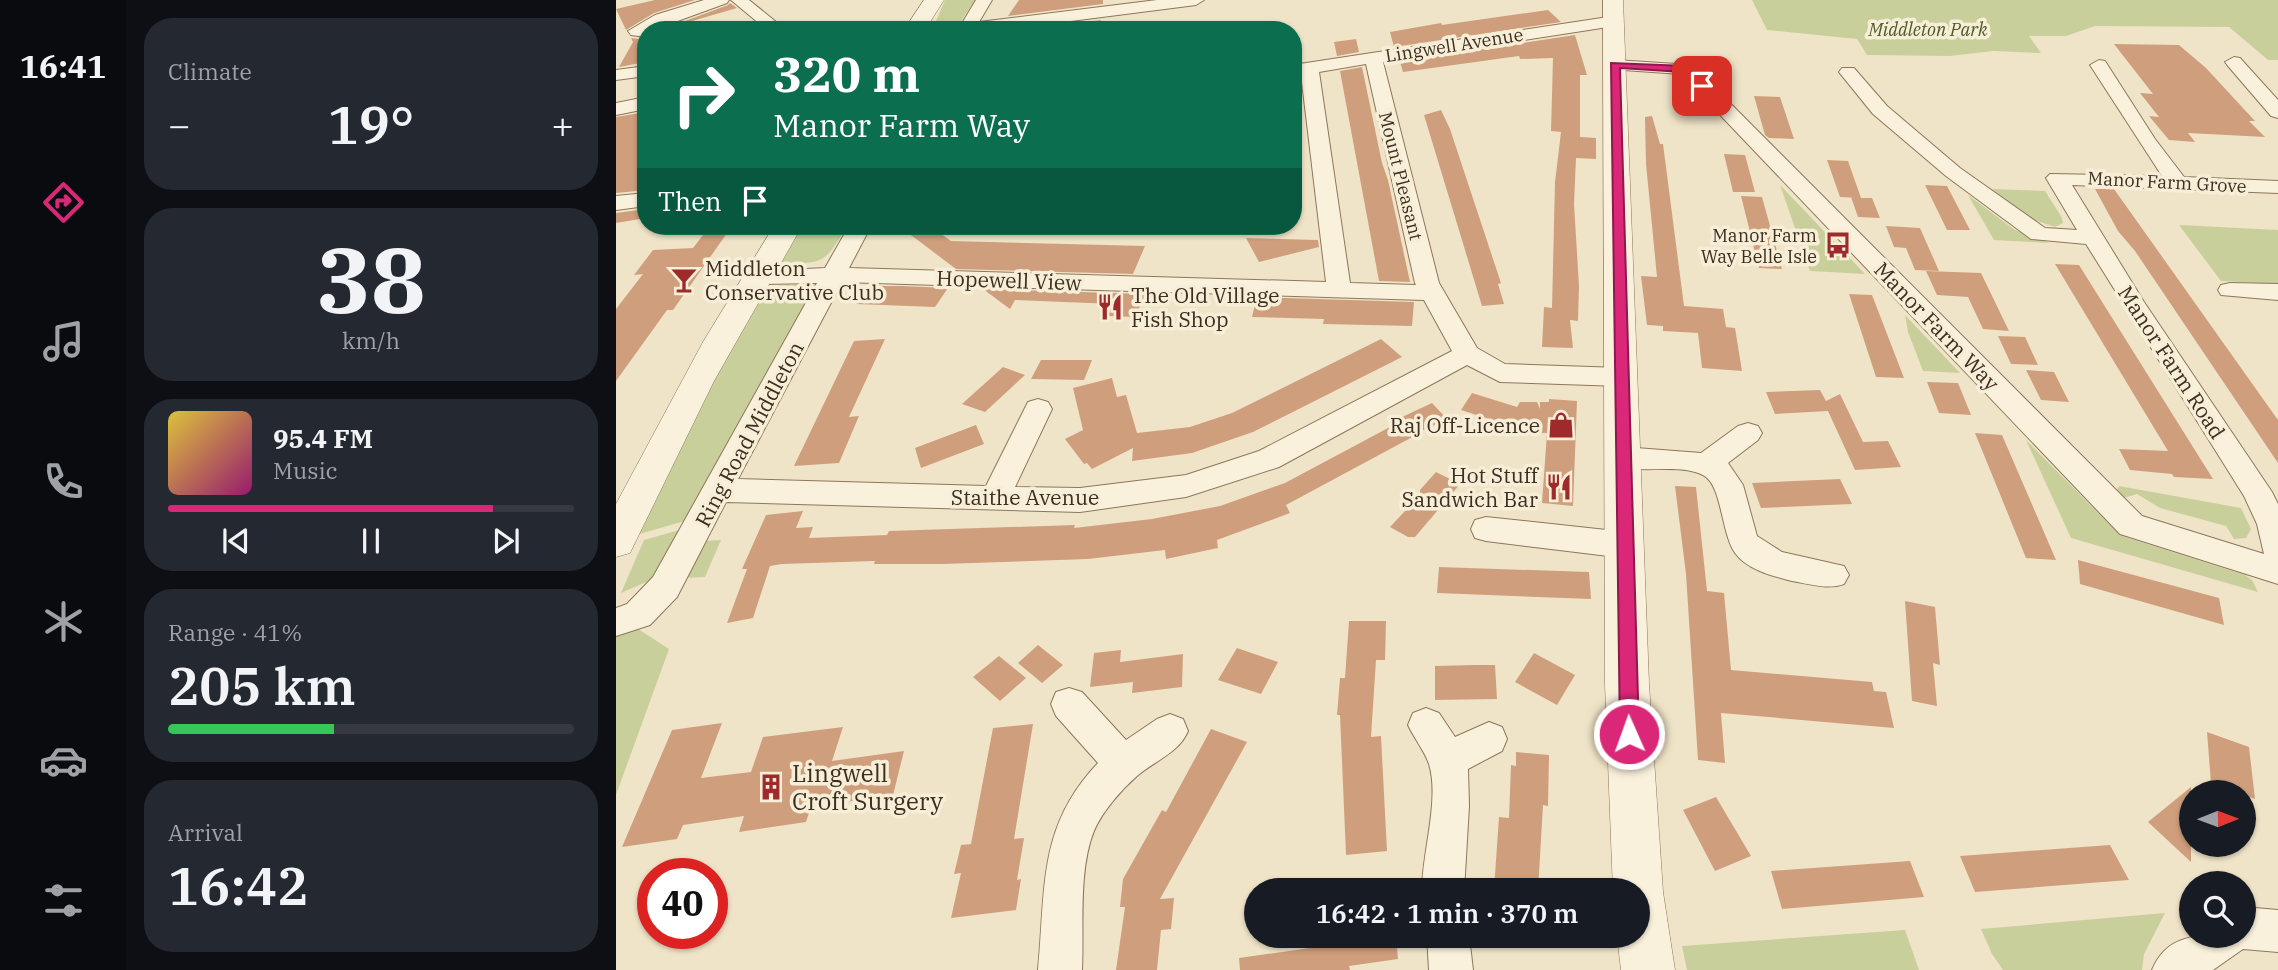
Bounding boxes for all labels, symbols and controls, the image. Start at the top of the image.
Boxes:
park label: Middleton Park [1867,18,1988,41]
street label: Lingwell Avenue [1383,23,1525,67]
text: 320 m [773,42,920,105]
text: 16:41 [20,45,106,87]
icon: right [658,49,749,140]
text: Climate [168,56,252,86]
pin [1672,56,1732,116]
icon: arrive [1683,67,1721,105]
text: 19° [328,91,414,158]
text: − [168,100,191,149]
text: + [551,100,574,149]
text: Manor Farm Way [773,104,1030,146]
street label: Mount Pleasant [1374,109,1428,243]
street label: Manor Farm Grove [2087,166,2247,198]
icon: directions [39,178,88,227]
icon: arrive [736,182,774,220]
text: Then [658,184,722,218]
text: 38 [316,220,426,338]
place label: Manor Farm Way Belle Isle [1701,224,1817,268]
bus stop icon: Manor Farm Way Belle Isle [1823,230,1853,260]
place label: Middleton Conservative Club [705,254,884,306]
street label: Manor Farm Way [1868,256,2006,397]
street label: Hopewell View [936,263,1083,297]
bar icon: Middleton Conservative Club [669,265,699,295]
street label: Manor Farm Road [2112,280,2232,444]
place label: The Old Village Fish Shop [1131,281,1280,333]
restaurant icon: The Old Village Fish Shop [1095,292,1125,322]
icon: music [39,317,88,366]
text: km/h [342,325,400,355]
street label: Ring Road Middleton [688,336,810,532]
shop icon: Raj Off-Licence [1546,410,1576,440]
place label: Raj Off-Licence [1390,411,1540,439]
text: 95.4 FM [273,421,373,455]
text: Music [273,455,338,485]
icon: phone [39,457,88,506]
place label: Hot Stuff Sandwich Bar [1401,461,1540,513]
restaurant icon: Hot Stuff Sandwich Bar [1544,472,1574,502]
street label: Staithe Avenue [951,483,1099,511]
icon: previous [217,522,255,560]
icon: pause [352,522,390,560]
icon: next [487,522,525,560]
icon: climate [39,597,88,646]
text: Range · 41% [168,617,302,647]
text: 205 km [168,652,356,719]
position arrow [1592,697,1666,771]
icon: car [39,736,88,785]
place label: Lingwell Croft Surgery [792,757,943,817]
building icon: Lingwell Croft Surgery [756,772,786,802]
north arrow [2179,780,2256,858]
map controls [2179,780,2256,948]
text: Arrival [168,817,243,847]
text: 16:42 [168,852,308,919]
speed limit sign: 40 [637,858,728,949]
button: search [2179,871,2256,948]
icon: filters [39,876,88,925]
text: 16:42 · 1 min · 370 m [1316,896,1578,930]

